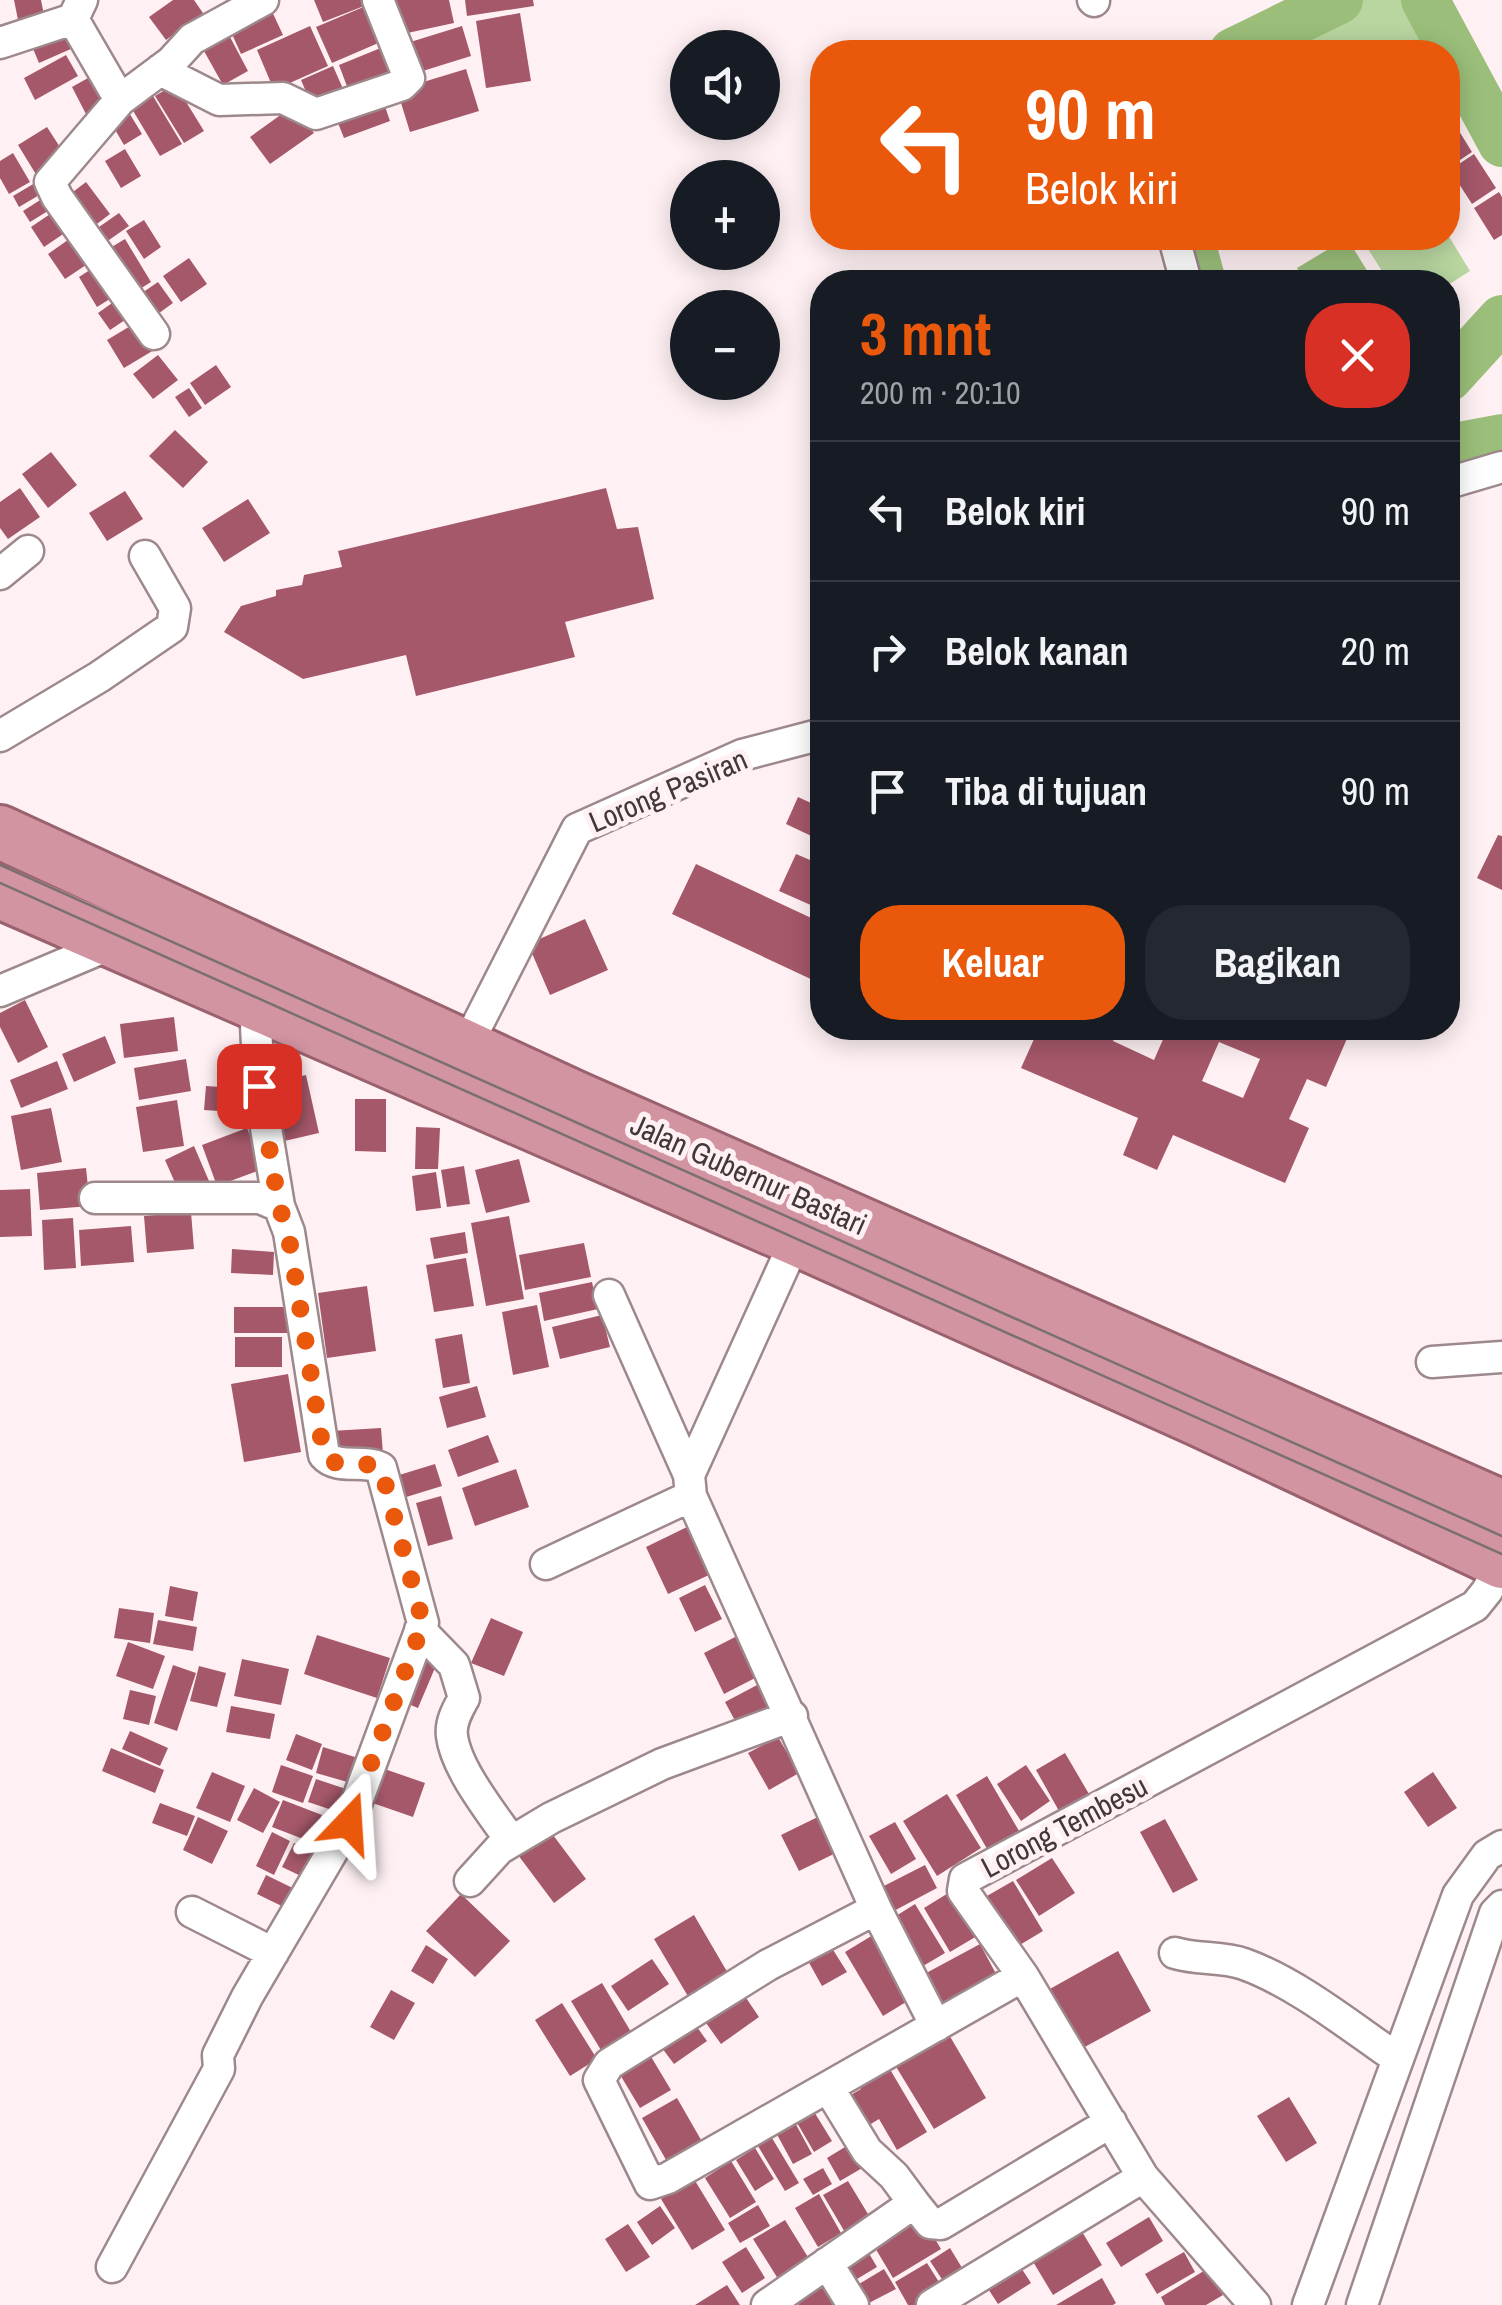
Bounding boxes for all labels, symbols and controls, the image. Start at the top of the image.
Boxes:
map controls [670,30,780,400]
button: sound [670,30,780,140]
text: 90 m [1025,67,1156,161]
icon: left [860,80,990,210]
text: Belok kiri [1025,157,1179,218]
button: + [670,160,780,270]
button: − [670,290,780,400]
text: 3 mnt [860,293,991,374]
button: close [1305,303,1410,408]
text: 200 m · 20:10 [860,371,1020,414]
icon: left [860,484,915,539]
text: Belok kiri [945,486,1085,537]
text: 90 m [1341,486,1410,537]
icon: right [860,624,915,679]
text: Belok kanan [945,626,1129,677]
text: 20 m [1341,626,1410,677]
street label: Lorong Pasiran [583,739,753,841]
icon: arrive [860,764,915,819]
text: Tiba di tujuan [945,766,1147,817]
text: 90 m [1341,766,1410,817]
button: Keluar [860,905,1125,1020]
button: Bagikan [1145,905,1410,1020]
pin [217,1044,302,1129]
icon: arrive [232,1059,287,1114]
street label: Jalan Gubernur Bastari [625,1104,873,1244]
street label: Lorong Tembesu [974,1765,1154,1887]
position arrow [297,1771,401,1875]

